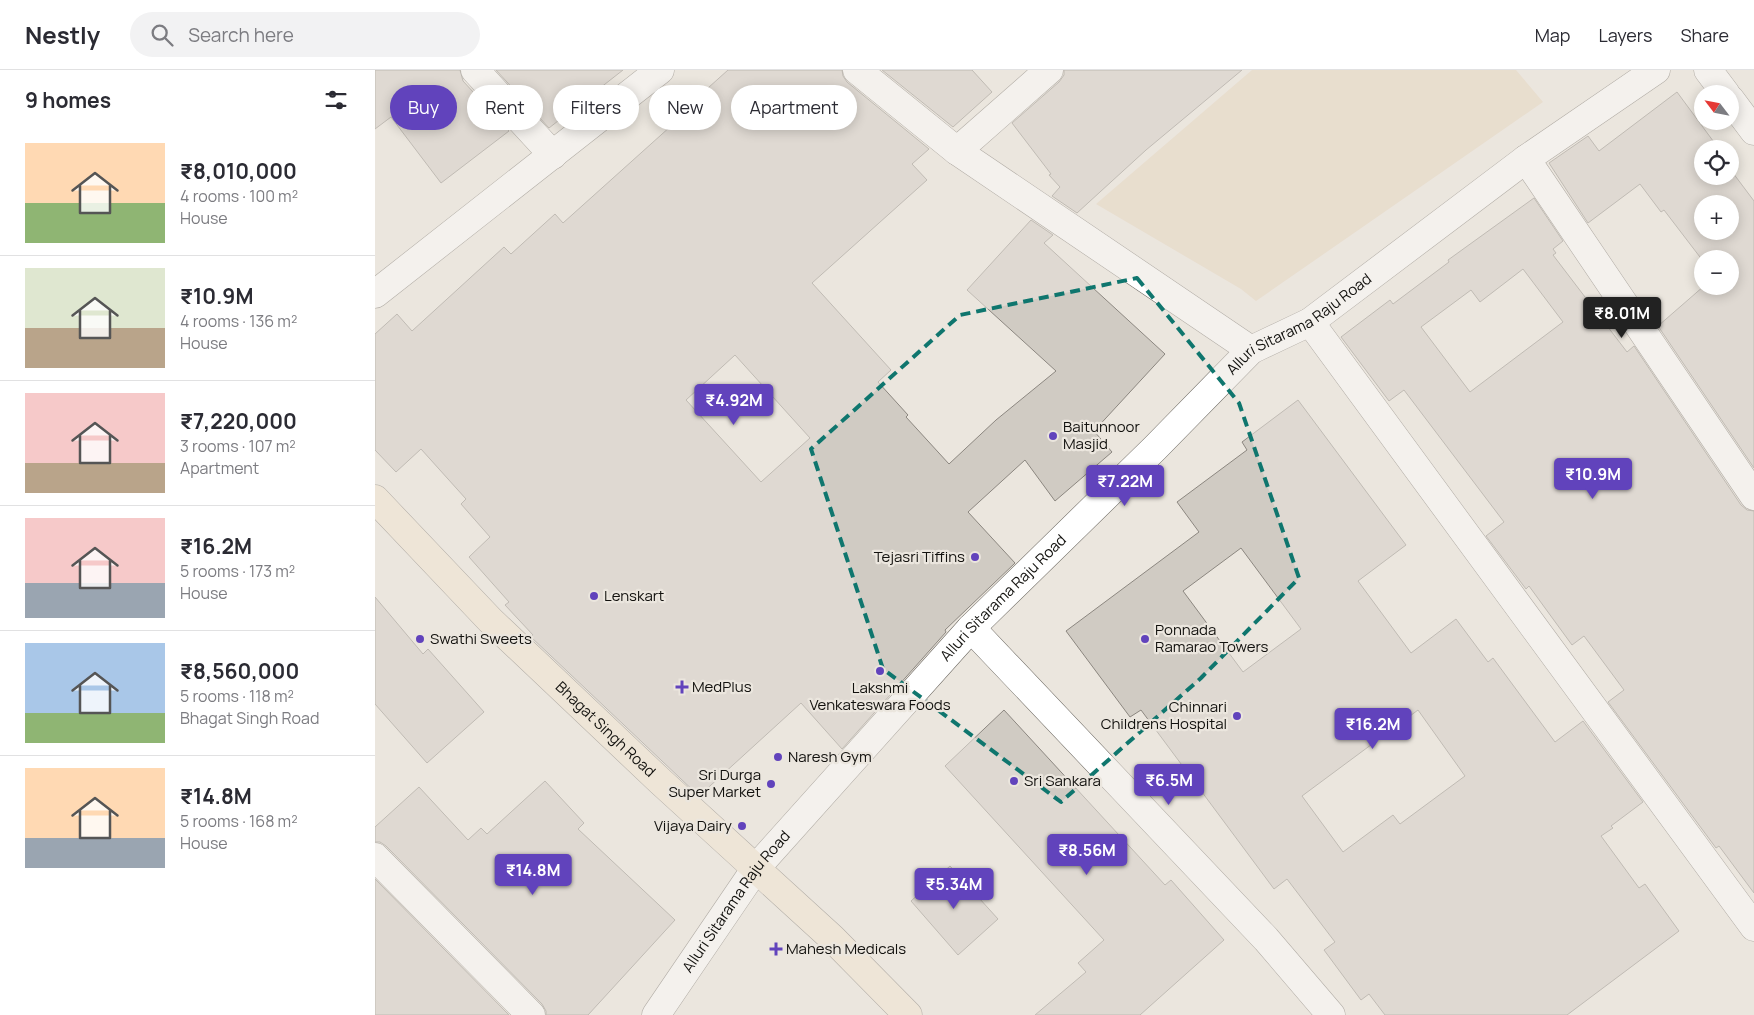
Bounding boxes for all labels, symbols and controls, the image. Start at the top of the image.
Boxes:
search box [130,12,480,57]
text: Nestly [25,18,100,51]
icon: search [148,21,176,49]
text: Search here [188,22,294,48]
text: Map [1535,23,1570,47]
text: Layers [1598,23,1652,47]
text: Share [1680,23,1729,47]
chip: Buy [390,85,457,130]
chip: Rent [467,85,543,130]
chip: Filters [553,85,639,130]
chip: New [649,85,721,130]
chip: Apartment [731,85,857,130]
north arrow [1694,85,1739,130]
map controls [1694,85,1739,295]
text: 9 homes [25,86,111,114]
icon: filters [322,86,350,114]
button: locate [1694,140,1739,185]
text: ₹8,010,000 [180,157,297,185]
icon: home [65,163,125,223]
text: 4 rooms · 100 m² [180,185,298,207]
button: + [1694,195,1739,240]
text: House [180,207,228,229]
button: − [1694,250,1739,295]
street label: Alluri Sitarama Raju Road [1221,268,1376,379]
text: ₹10.9M [180,282,253,310]
icon: home [65,288,125,348]
pin: ₹8.01M [1581,296,1663,339]
text: ₹8.01M [1594,302,1650,324]
text: 4 rooms · 136 m² [180,310,297,332]
text: House [180,332,228,354]
pin: ₹4.92M [693,384,775,426]
text: ₹4.92M [705,389,763,411]
text: ₹7,220,000 [180,407,297,435]
icon: home [65,413,125,473]
place label: Baitunnoor Masjid [1063,416,1140,454]
marker: Baitunnoor Masjid [1047,430,1059,442]
text: 3 rooms · 107 m² [180,435,296,457]
text: Apartment [180,457,259,479]
pin: ₹10.9M [1552,458,1634,500]
text: ₹10.9M [1565,463,1621,485]
pin: ₹7.22M [1084,464,1166,507]
text: ₹7.22M [1097,470,1153,492]
street label: Alluri Sitarama Raju Road [935,530,1071,666]
text: ₹16.2M [180,532,252,560]
icon: home [65,538,125,598]
place label: Tejasri Tiffins [874,546,965,567]
marker: Tejasri Tiffins [969,551,981,563]
text: 5 rooms · 173 m² [180,560,295,582]
text: House [180,582,228,604]
place label: Lenskart [604,585,664,606]
marker: Lenskart [588,590,600,602]
place label: Ponnada Ramarao Towers [1155,619,1269,657]
place label: Swathi Sweets [430,628,532,649]
marker: Swathi Sweets [414,633,426,645]
marker: Ponnada Ramarao Towers [1139,633,1151,645]
text: ₹8,560,000 [180,657,299,685]
icon: home [65,663,125,723]
marker: Lakshmi Venkateswara Foods [874,665,886,677]
street label: Bhagat Singh Road [551,676,661,782]
place label: MedPlus [692,676,752,697]
place label: Lakshmi Venkateswara Foods [809,677,951,715]
marker: MedPlus [676,681,688,693]
text: 5 rooms · 118 m² [180,685,294,707]
place label: Chinnari Childrens Hospital [1101,696,1227,734]
text: Bhagat Singh Road [180,707,319,729]
pin: ₹16.2M [1332,708,1414,750]
marker: Chinnari Childrens Hospital [1231,710,1243,722]
text: ₹16.2M [1346,713,1400,735]
place label: Naresh Gym [788,746,872,767]
marker: Naresh Gym [772,751,784,763]
place label: Sri Durga Super Market [668,764,761,802]
pin: ₹6.5M [1134,764,1204,806]
text: ₹6.5M [1145,769,1193,791]
place label: Sri Sankara [1024,770,1101,791]
marker: Sri Sankara [1008,775,1020,787]
marker: Sri Durga Super Market [765,778,777,790]
text: ₹14.8M [180,782,252,810]
icon: home [65,788,125,848]
text: 5 rooms · 168 m² [180,810,298,832]
place label: Vijaya Dairy [654,815,732,836]
marker: Vijaya Dairy [736,820,748,832]
street label: Alluri Sitarama Raju Road [677,826,795,976]
text: House [180,832,228,854]
pin: ₹8.56M [1046,834,1128,876]
text: ₹8.56M [1058,839,1116,861]
pin: ₹14.8M [492,854,574,896]
text: ₹14.8M [506,859,560,881]
pin: ₹5.34M [913,868,995,910]
text: ₹5.34M [926,873,982,895]
place label: Mahesh Medicals [786,938,906,959]
marker: Mahesh Medicals [770,943,782,955]

